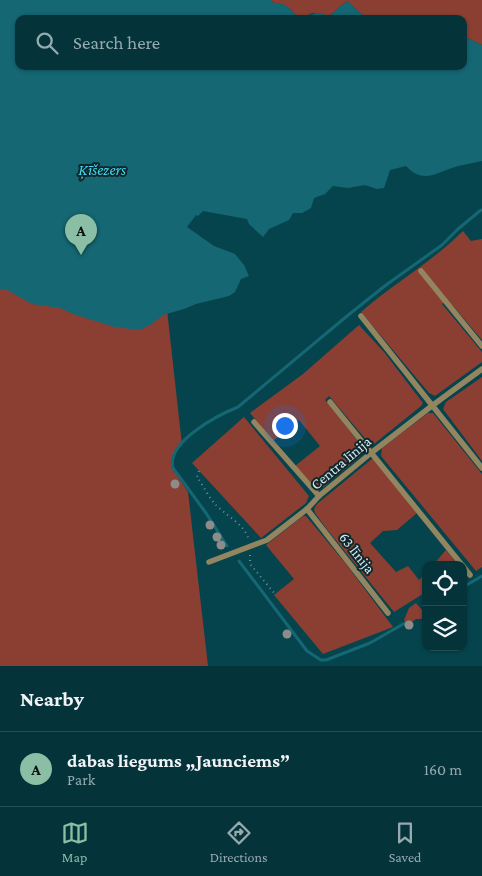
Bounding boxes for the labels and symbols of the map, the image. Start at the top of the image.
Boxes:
water label: Ķīšezers [78,161,126,180]
pin: A [65,214,97,255]
your location [272,413,298,439]
street label: Centra līnija [308,433,375,494]
street label: 63 līnija [335,529,378,577]

